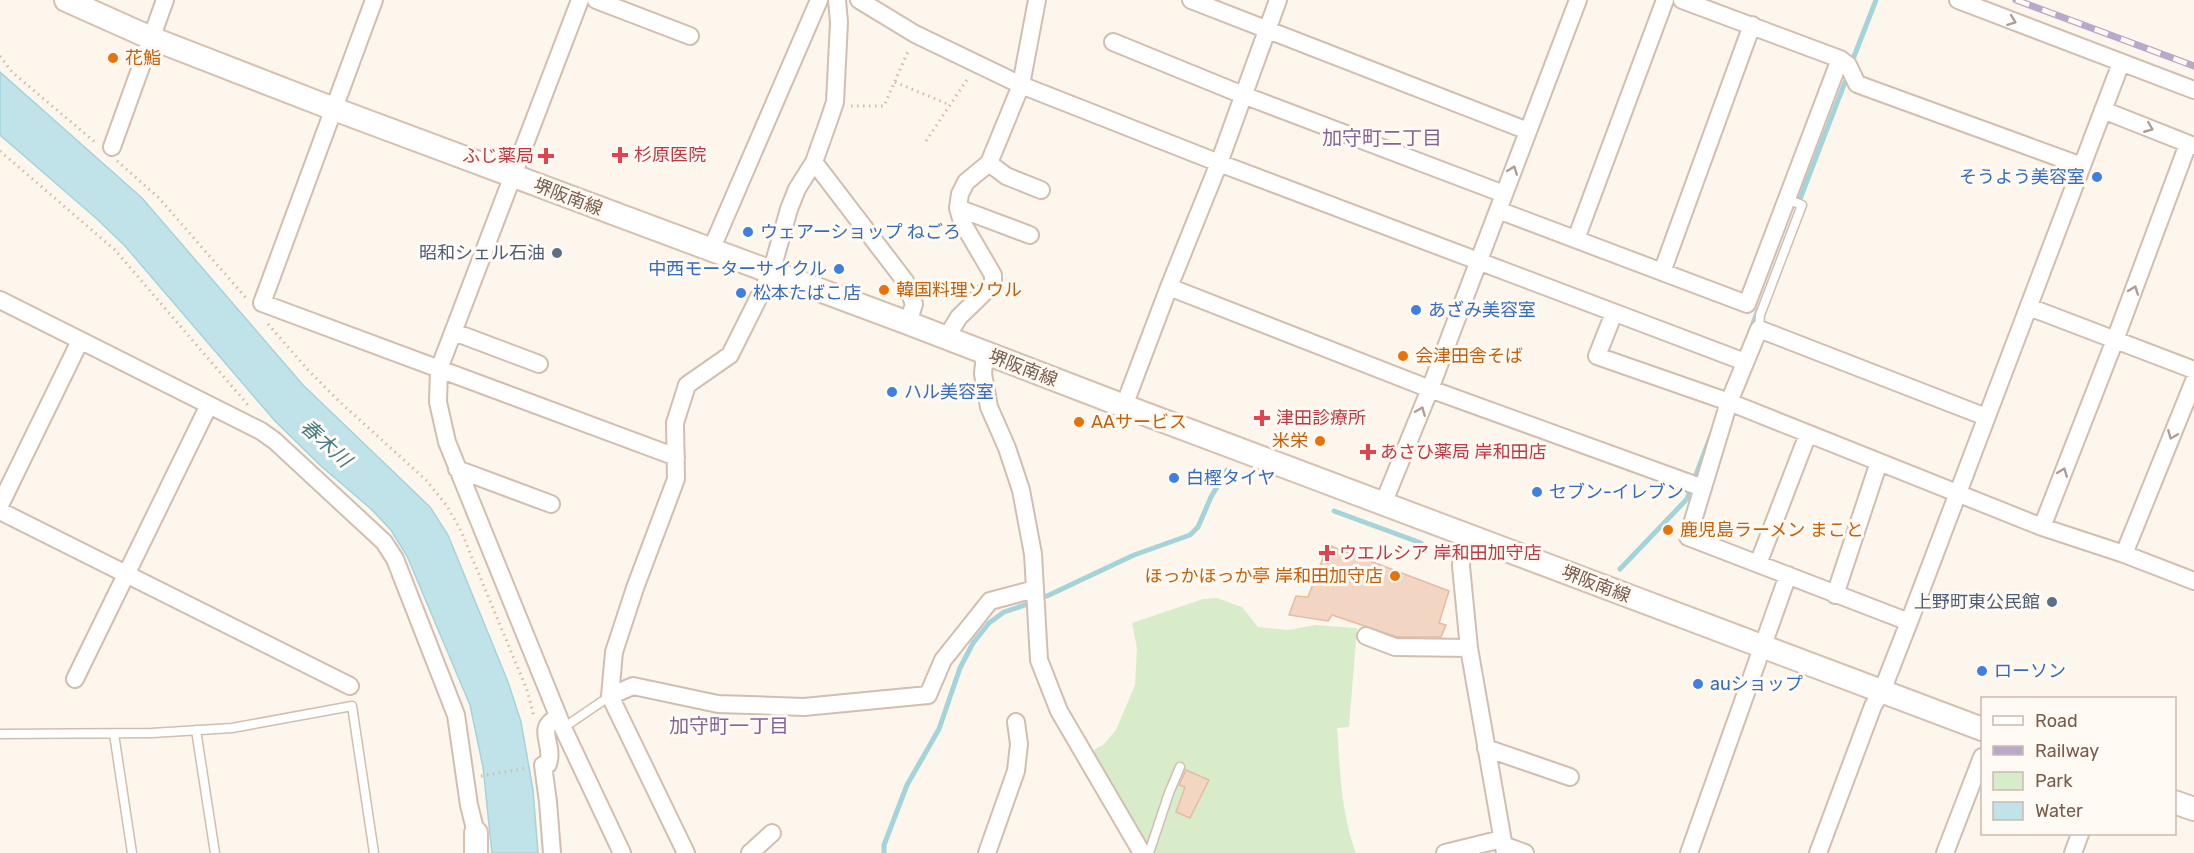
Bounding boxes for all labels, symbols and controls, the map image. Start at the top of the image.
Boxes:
one-way arrow [2006,14,2017,26]
place label: 花鮨 [125,47,161,69]
marker: 花鮨 [106,51,120,65]
one-way arrow [2142,121,2153,133]
district label: 加守町二丁目 [1322,126,1442,150]
place label: 杉原医院 [634,144,706,166]
place label: ふじ薬局 [462,145,534,167]
marker: 杉原医院 [611,146,629,164]
marker: ふじ薬局 [539,149,553,163]
one-way arrow [1506,165,1518,176]
place label: そうよう美容室 [1959,166,2085,188]
marker: そうよう美容室 [2090,170,2104,184]
street label: 堺阪南線 [530,174,606,220]
place label: ウェアーショップ ねごろ [760,221,961,243]
marker: ウェアーショップ ねごろ [741,225,755,239]
place label: 昭和シェル石油 [419,242,545,264]
marker: 昭和シェル石油 [550,246,564,260]
place label: 中西モーターサイクル [648,258,827,280]
marker: 中西モーターサイクル [832,262,846,276]
place label: 韓国料理ソウル [896,279,1022,301]
place label: 松本たばこ店 [753,282,861,304]
marker: 韓国料理ソウル [877,283,891,297]
one-way arrow [2126,285,2139,296]
marker: 松本たばこ店 [734,286,748,300]
place label: あざみ美容室 [1428,299,1536,321]
marker: あざみ美容室 [1409,303,1423,317]
street label: 堺阪南線 [985,345,1061,391]
place label: 会津田舎そば [1415,345,1523,367]
marker: 会津田舎そば [1396,349,1410,363]
place label: ハル美容室 [904,381,994,403]
marker: ハル美容室 [885,385,899,399]
one-way arrow [1414,406,1426,417]
place label: 津田診療所 [1276,407,1366,429]
marker: 津田診療所 [1253,409,1271,427]
place label: AAサービス [1091,411,1187,433]
water label: 春木川 [296,414,358,473]
marker: AAサービス [1072,415,1086,429]
one-way arrow [2167,429,2179,440]
place label: 米栄 [1272,430,1308,452]
marker: 米栄 [1313,434,1327,448]
place label: あさひ薬局 岸和田店 [1380,441,1546,463]
marker: あさひ薬局 岸和田店 [1361,445,1375,459]
place label: 白樫タイヤ [1186,467,1275,489]
one-way arrow [2056,467,2069,478]
marker: 白樫タイヤ [1167,471,1181,485]
place label: セブン-イレブン [1549,481,1684,503]
marker: セブン-イレブン [1530,485,1544,499]
place label: 鹿児島ラーメン まこと [1680,519,1864,541]
marker: 鹿児島ラーメン まこと [1661,523,1675,537]
place label: ウエルシア 岸和田加守店 [1339,542,1541,564]
marker: ウエルシア 岸和田加守店 [1320,546,1334,560]
street label: 堺阪南線 [1558,561,1634,607]
place label: ほっかほっか亭 岸和田加守店 [1145,565,1383,587]
marker: ほっかほっか亭 岸和田加守店 [1388,569,1402,583]
place label: 上野町東公民館 [1914,591,2040,613]
marker: 上野町東公民館 [2045,595,2059,609]
place label: ローソン [1994,660,2066,682]
marker: ローソン [1975,664,1989,678]
place label: auショップ [1710,673,1803,695]
marker: auショップ [1691,677,1705,691]
legend [1981,697,2176,835]
text: Road [2035,710,2078,732]
district label: 加守町一丁目 [669,714,789,738]
text: Railway [2035,740,2099,762]
text: Park [2035,770,2073,792]
text: Water [2035,800,2083,822]

